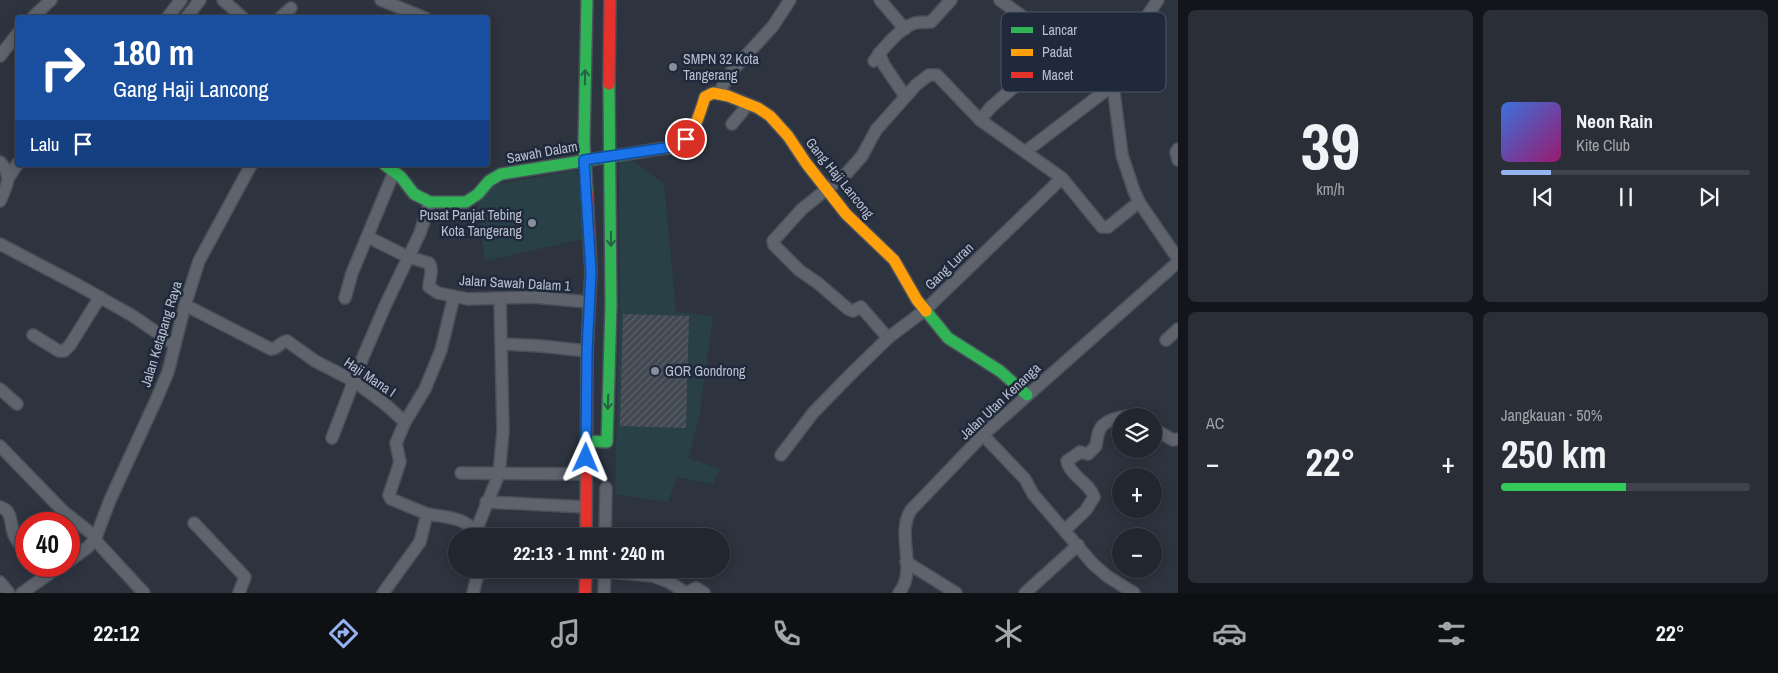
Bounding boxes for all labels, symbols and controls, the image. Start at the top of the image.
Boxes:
legend [1001,12,1166,92]
text: Lancar [1042,21,1077,39]
text: 180 m [113,29,194,76]
icon: right [30,35,95,100]
text: Padat [1042,43,1072,61]
place label: SMPN 32 Kota Tangerang [683,50,760,84]
marker: SMPN 32 Kota Tangerang [667,61,679,73]
text: Macet [1042,66,1073,84]
one-way arrow [580,69,590,85]
text: Gang Haji Lancong [113,74,268,104]
text: 39 [1301,102,1360,189]
text: Neon Rain [1576,108,1653,134]
pin [665,118,707,160]
icon: arrive [672,125,700,153]
icon: arrive [69,130,97,158]
text: Lalu [30,131,59,157]
street label: Gang Haji Lancong [802,134,879,223]
text: Kite Club [1576,134,1630,156]
street label: Sawah Dalam [505,137,579,167]
text: km/h [1316,178,1345,200]
icon: previous [1529,183,1557,211]
icon: pause [1612,183,1640,211]
icon: next [1695,183,1723,211]
place label: Pusat Panjat Tebing Kota Tangerang [419,206,523,240]
marker: Pusat Panjat Tebing Kota Tangerang [526,217,538,229]
one-way arrow [606,231,616,247]
street label: Gang Luran [921,238,977,294]
street label: Jalan Sawah Dalam 1 [459,271,572,295]
street label: Jalan Ketapang Raya [136,278,186,389]
street label: Haji Mana I [341,353,399,401]
street label: Jalan Utan Kenanga [956,359,1045,443]
place label: GOR Gondrong [665,362,746,380]
marker: GOR Gondrong [649,365,661,377]
one-way arrow [603,394,613,410]
text: Jangkauan · 50% [1501,404,1602,426]
map controls [1112,408,1162,578]
button: layers [1112,408,1162,458]
text: AC [1206,412,1224,434]
text: 250 km [1501,429,1607,480]
position arrow [559,431,611,483]
text: 22° [1306,437,1355,488]
text: − [1206,444,1219,482]
text: + [1442,444,1455,482]
button: + [1112,468,1162,518]
speed limit sign: 40 [15,512,80,577]
button: − [1112,528,1162,578]
text: 22:13 · 1 mnt · 240 m [513,540,665,566]
icon: directions [326,616,361,651]
icon: music [548,616,583,651]
icon: phone [769,616,804,651]
icon: climate [991,616,1026,651]
icon: car [1212,616,1247,651]
icon: filters [1434,616,1469,651]
text: 22:12 [93,618,139,648]
text: 22° [1656,618,1685,648]

